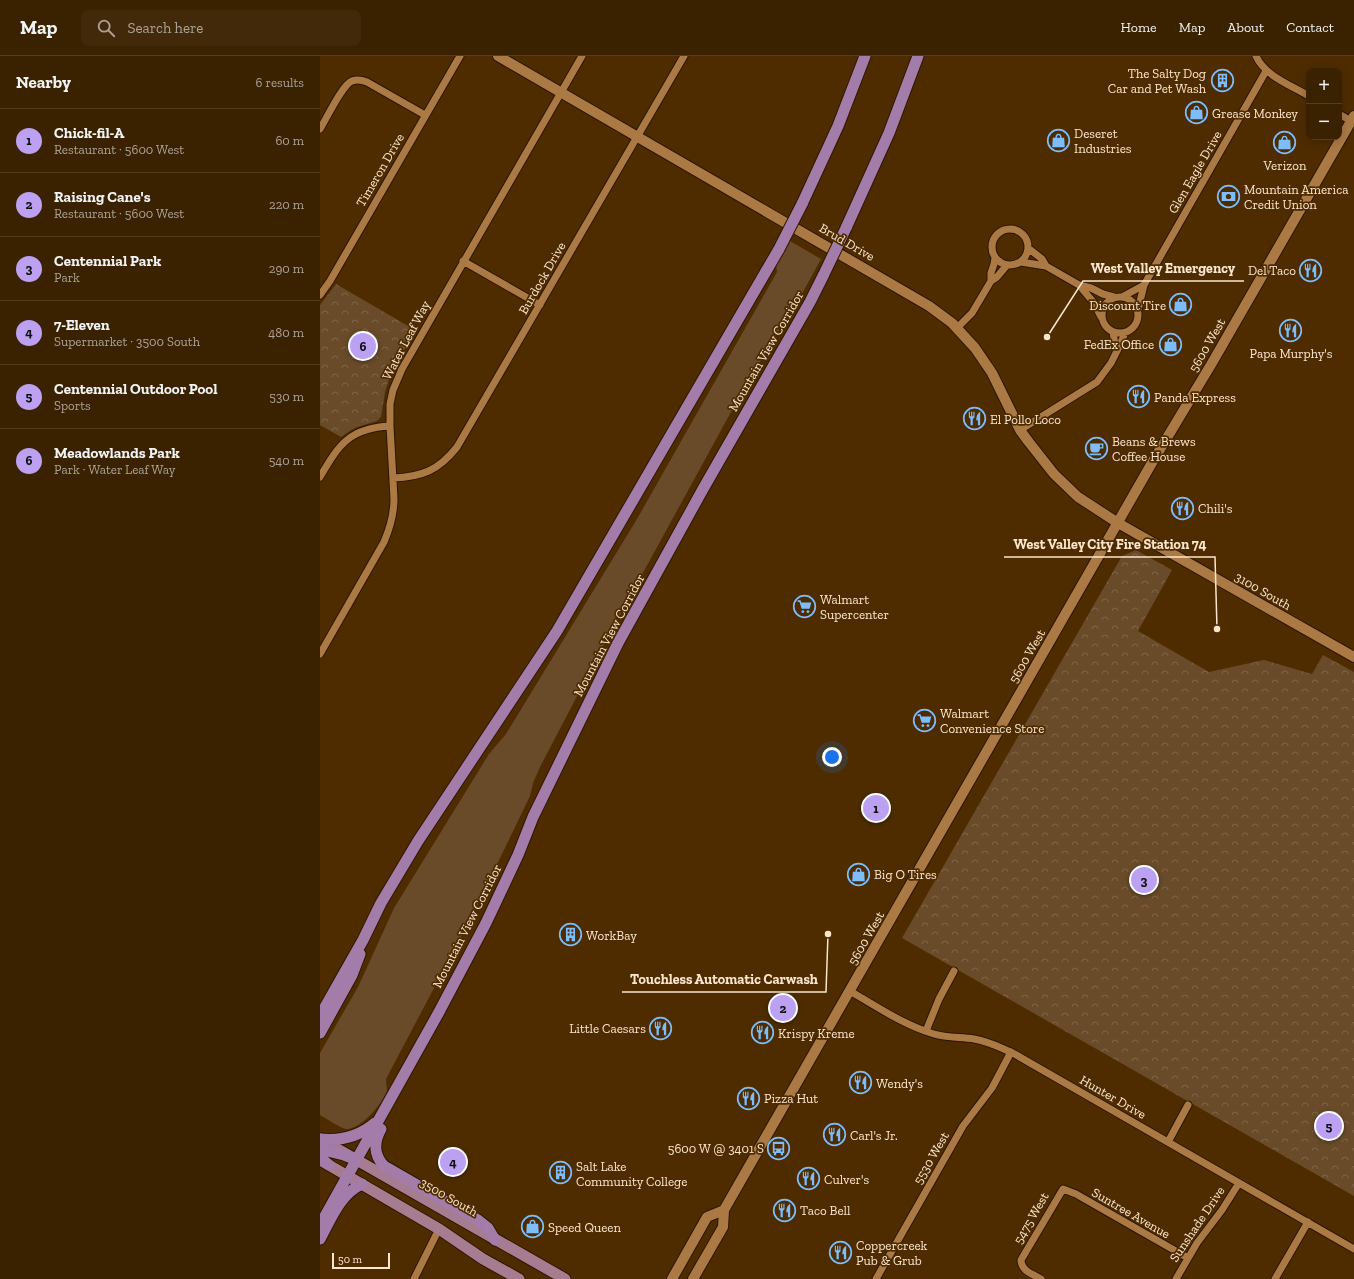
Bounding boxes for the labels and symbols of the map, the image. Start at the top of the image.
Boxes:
place label: The Salty Dog Car and Pet Wash [1108,66,1207,96]
building icon: The Salty Dog Car and Pet Wash [1209,67,1235,93]
shop icon: Grease Monkey [1183,100,1209,126]
place label: Grease Monkey [1212,106,1298,121]
place label: Deseret Industries [1074,126,1132,156]
shop icon: Deseret Industries [1046,127,1072,153]
street label: Glen Eagle Drive [1165,128,1225,216]
shop icon: Verizon [1272,130,1298,156]
street label: Timeron Drive [353,131,407,209]
place label: Verizon [1263,158,1307,173]
place label: Mountain America Credit Union [1244,182,1349,212]
bank icon: Mountain America Credit Union [1215,183,1241,209]
street label: Brud Drive [817,220,877,264]
street label: Burdock Drive [515,239,569,317]
callout: West Valley Emergency [1083,255,1244,281]
restaurant icon: Del Taco [1298,257,1324,283]
text: West Valley Emergency [1091,260,1236,277]
place label: Del Taco [1248,263,1296,278]
street label: Mountain View Corridor [725,288,807,414]
shop icon: Discount Tire [1168,292,1194,318]
street label: Water Leaf Way [379,298,433,382]
place label: Discount Tire [1089,298,1166,313]
street label: 5600 West [1186,315,1228,374]
restaurant icon: Papa Murphy's [1278,318,1304,344]
pin: 6 [350,331,376,361]
shop icon: FedEx Office [1157,331,1183,357]
place label: FedEx Office [1084,337,1154,352]
place label: Papa Murphy's [1250,346,1333,361]
restaurant icon: Panda Express [1125,384,1151,410]
place label: Panda Express [1154,390,1236,405]
restaurant icon: El Pollo Loco [961,406,987,432]
place label: El Pollo Loco [990,412,1061,427]
place label: Beans & Brews Coffee House [1112,434,1196,464]
cafe icon: Beans & Brews Coffee House [1084,435,1110,461]
restaurant icon: Chili's [1170,495,1196,521]
place label: Chili's [1198,501,1233,516]
callout: West Valley City Fire Station 74 [1004,531,1215,557]
text: West Valley City Fire Station 74 [1013,536,1207,553]
street label: 3100 South [1232,569,1294,613]
street label: Mountain View Corridor [570,571,648,699]
place label: Walmart Supercenter [820,592,889,622]
supermarket icon: Walmart Supercenter [791,593,817,619]
street label: 5600 West [1006,626,1048,685]
place label: Walmart Convenience Store [940,706,1044,736]
supermarket icon: Walmart Convenience Store [912,707,938,733]
your location [822,747,842,767]
pin: 1 [863,793,889,823]
shop icon: Big O Tires [846,861,872,887]
street label: Mountain View Corridor [429,862,505,990]
pin: 3 [1131,865,1157,895]
place label: Big O Tires [874,867,937,882]
street label: 5600 West [845,908,887,967]
building icon: WorkBay [558,922,584,948]
place label: WorkBay [586,928,637,943]
callout: Touchless Automatic Carwash [622,966,826,992]
text: Touchless Automatic Carwash [630,971,818,988]
pin: 2 [770,993,796,1023]
restaurant icon: Little Caesars [648,1015,674,1041]
restaurant icon: Krispy Kreme [750,1020,776,1046]
place label: Little Caesars [569,1021,646,1036]
place label: Krispy Kreme [778,1026,855,1041]
restaurant icon: Wendy's [848,1070,874,1096]
street label: Hunter Drive [1077,1072,1149,1122]
place label: Wendy's [876,1076,923,1091]
restaurant icon: Pizza Hut [735,1085,761,1111]
place label: Pizza Hut [764,1091,818,1106]
pin: 5 [1316,1111,1342,1141]
restaurant icon: Carl's Jr. [822,1122,848,1148]
place label: Carl's Jr. [850,1128,898,1143]
street label: 5530 West [910,1129,952,1187]
bus stop icon: 5600 W @ 3401 S [766,1135,792,1161]
place label: 5600 W @ 3401 S [668,1141,764,1156]
pin: 4 [440,1147,466,1177]
place label: Salt Lake Community College [576,1159,687,1189]
building icon: Salt Lake Community College [548,1160,574,1186]
restaurant icon: Culver's [795,1166,821,1192]
place label: Culver's [824,1172,869,1187]
street label: 3500 South [418,1175,481,1220]
street label: Sunshade Drive [1166,1183,1228,1265]
street label: Suntree Avenue [1089,1185,1173,1241]
street label: 5475 West [1010,1189,1052,1246]
restaurant icon: Taco Bell [771,1197,797,1223]
place label: Taco Bell [800,1203,851,1218]
shop icon: Speed Queen [520,1214,546,1240]
place label: Speed Queen [548,1220,621,1235]
place label: Coppercreek Pub & Grub [856,1238,928,1268]
restaurant icon: Coppercreek Pub & Grub [827,1239,853,1265]
scale bar [332,1251,390,1270]

